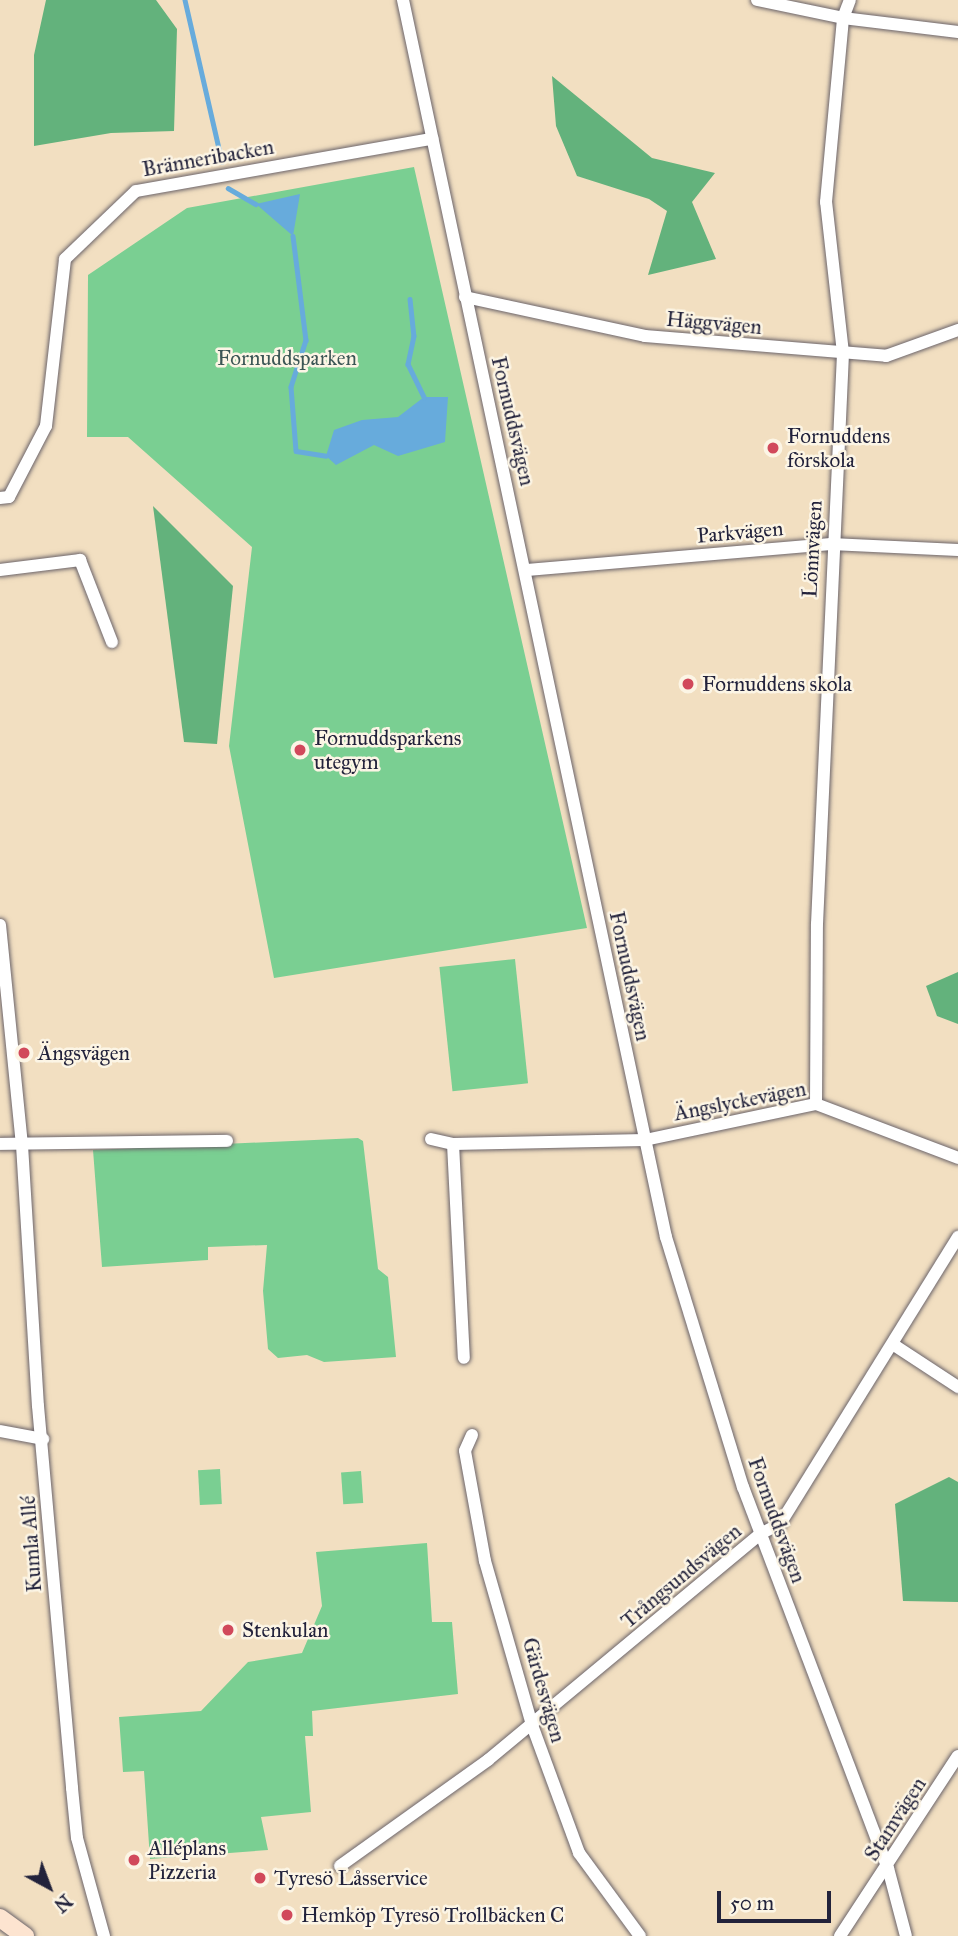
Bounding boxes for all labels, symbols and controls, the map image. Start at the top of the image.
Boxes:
street label: Bränneribacken [140,134,276,182]
street label: Häggvägen [665,306,763,340]
park label: Fornuddsparken [217,345,357,371]
street label: Fornuddsvägen [486,354,540,488]
place label: Fornuddens förskola [787,423,890,473]
marker: Fornuddens förskola [765,440,781,456]
street label: Lönnvägen [797,500,827,598]
street label: Parkvägen [696,516,784,548]
place label: Fornuddens skola [702,671,852,697]
marker: Fornuddens skola [680,676,696,692]
place label: Fornuddsparkens utegym [314,725,461,775]
marker: Fornuddsparkens utegym [292,742,308,758]
street label: Fornuddsvägen [604,909,656,1043]
place label: Ängsvägen [38,1040,130,1066]
marker: Ängsvägen [16,1045,32,1061]
street label: Ängslyckevägen [672,1076,808,1126]
street label: Fornuddsvägen [743,1454,811,1586]
street label: Kumla Allé [15,1495,47,1593]
street label: Trångsundsvägen [616,1518,746,1634]
place label: Stenkulan [242,1617,328,1643]
marker: Stenkulan [220,1622,236,1638]
street label: Gärdesvägen [517,1635,571,1745]
street label: Stamvägen [859,1773,931,1865]
place label: Alléplans Pizzeria [148,1835,226,1885]
north arrow [14,1852,84,1922]
marker: Alléplans Pizzeria [126,1852,142,1868]
place label: Tyresö Låsservice [274,1865,428,1891]
marker: Tyresö Låsservice [252,1870,268,1886]
scale bar [720,1876,834,1920]
text: N [49,1889,77,1917]
text: 50 m [730,1890,774,1916]
place label: Hemköp Tyresö Trollbäcken C [301,1902,564,1928]
marker: Hemköp Tyresö Trollbäcken C [279,1907,295,1923]

